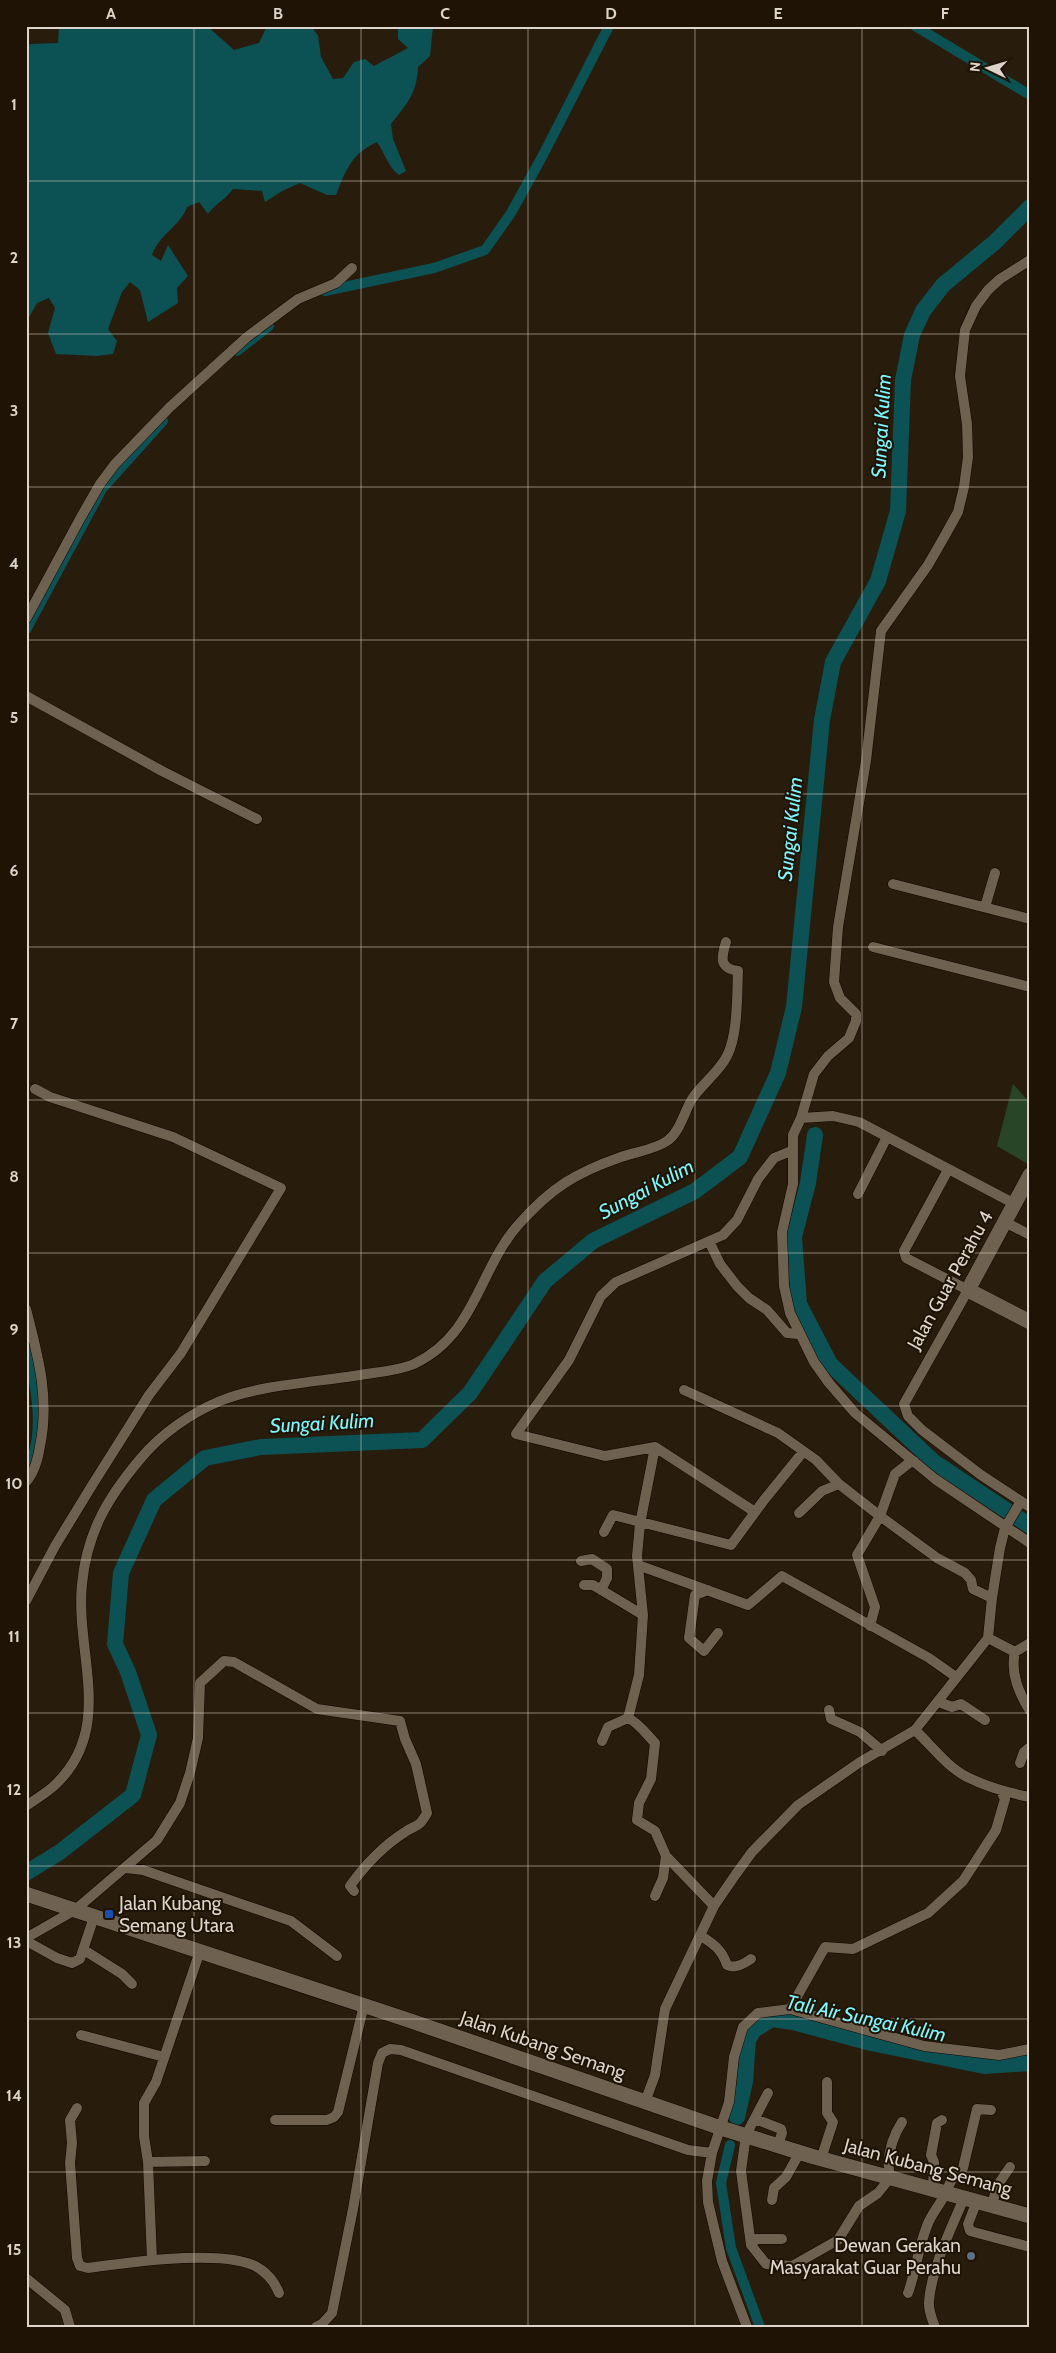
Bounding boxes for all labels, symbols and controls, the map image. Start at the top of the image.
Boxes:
text: A [106,4,116,23]
text: B [273,4,283,23]
text: C [440,4,450,23]
text: D [605,4,617,23]
text: E [773,4,783,23]
text: F [941,4,950,23]
north arrow [964,42,1014,92]
text: N [966,61,984,73]
text: 1 [11,95,17,114]
text: 2 [10,248,18,267]
water label: Sungai Kulim [866,373,896,479]
text: 3 [10,401,18,420]
text: 4 [9,554,19,573]
text: 5 [10,708,18,727]
water label: Sungai Kulim [773,776,807,882]
text: 6 [10,861,19,880]
text: 7 [10,1014,19,1033]
water label: Sungai Kulim [594,1154,698,1224]
text: 8 [9,1167,19,1186]
street label: Jalan Guar Perahu 4 [902,1207,998,1354]
text: 9 [10,1320,19,1339]
water label: Sungai Kulim [269,1408,375,1438]
text: 10 [5,1474,23,1493]
text: 11 [8,1627,20,1646]
text: 12 [7,1780,21,1799]
place label: Jalan Kubang Semang Utara [118,1892,234,1937]
marker: Jalan Kubang Semang Utara [103,1908,115,1920]
text: 13 [7,1933,21,1952]
water label: Tali Air Sungai Kulim [784,1989,948,2047]
street label: Jalan Kubang Semang [456,2006,629,2084]
text: 14 [6,2086,22,2105]
street label: Jalan Kubang Semang [840,2133,1015,2201]
place label: Dewan Gerakan Masyarakat Guar Perahu [769,2234,961,2279]
text: 15 [7,2240,21,2259]
marker: Dewan Gerakan Masyarakat Guar Perahu [965,2250,977,2262]

